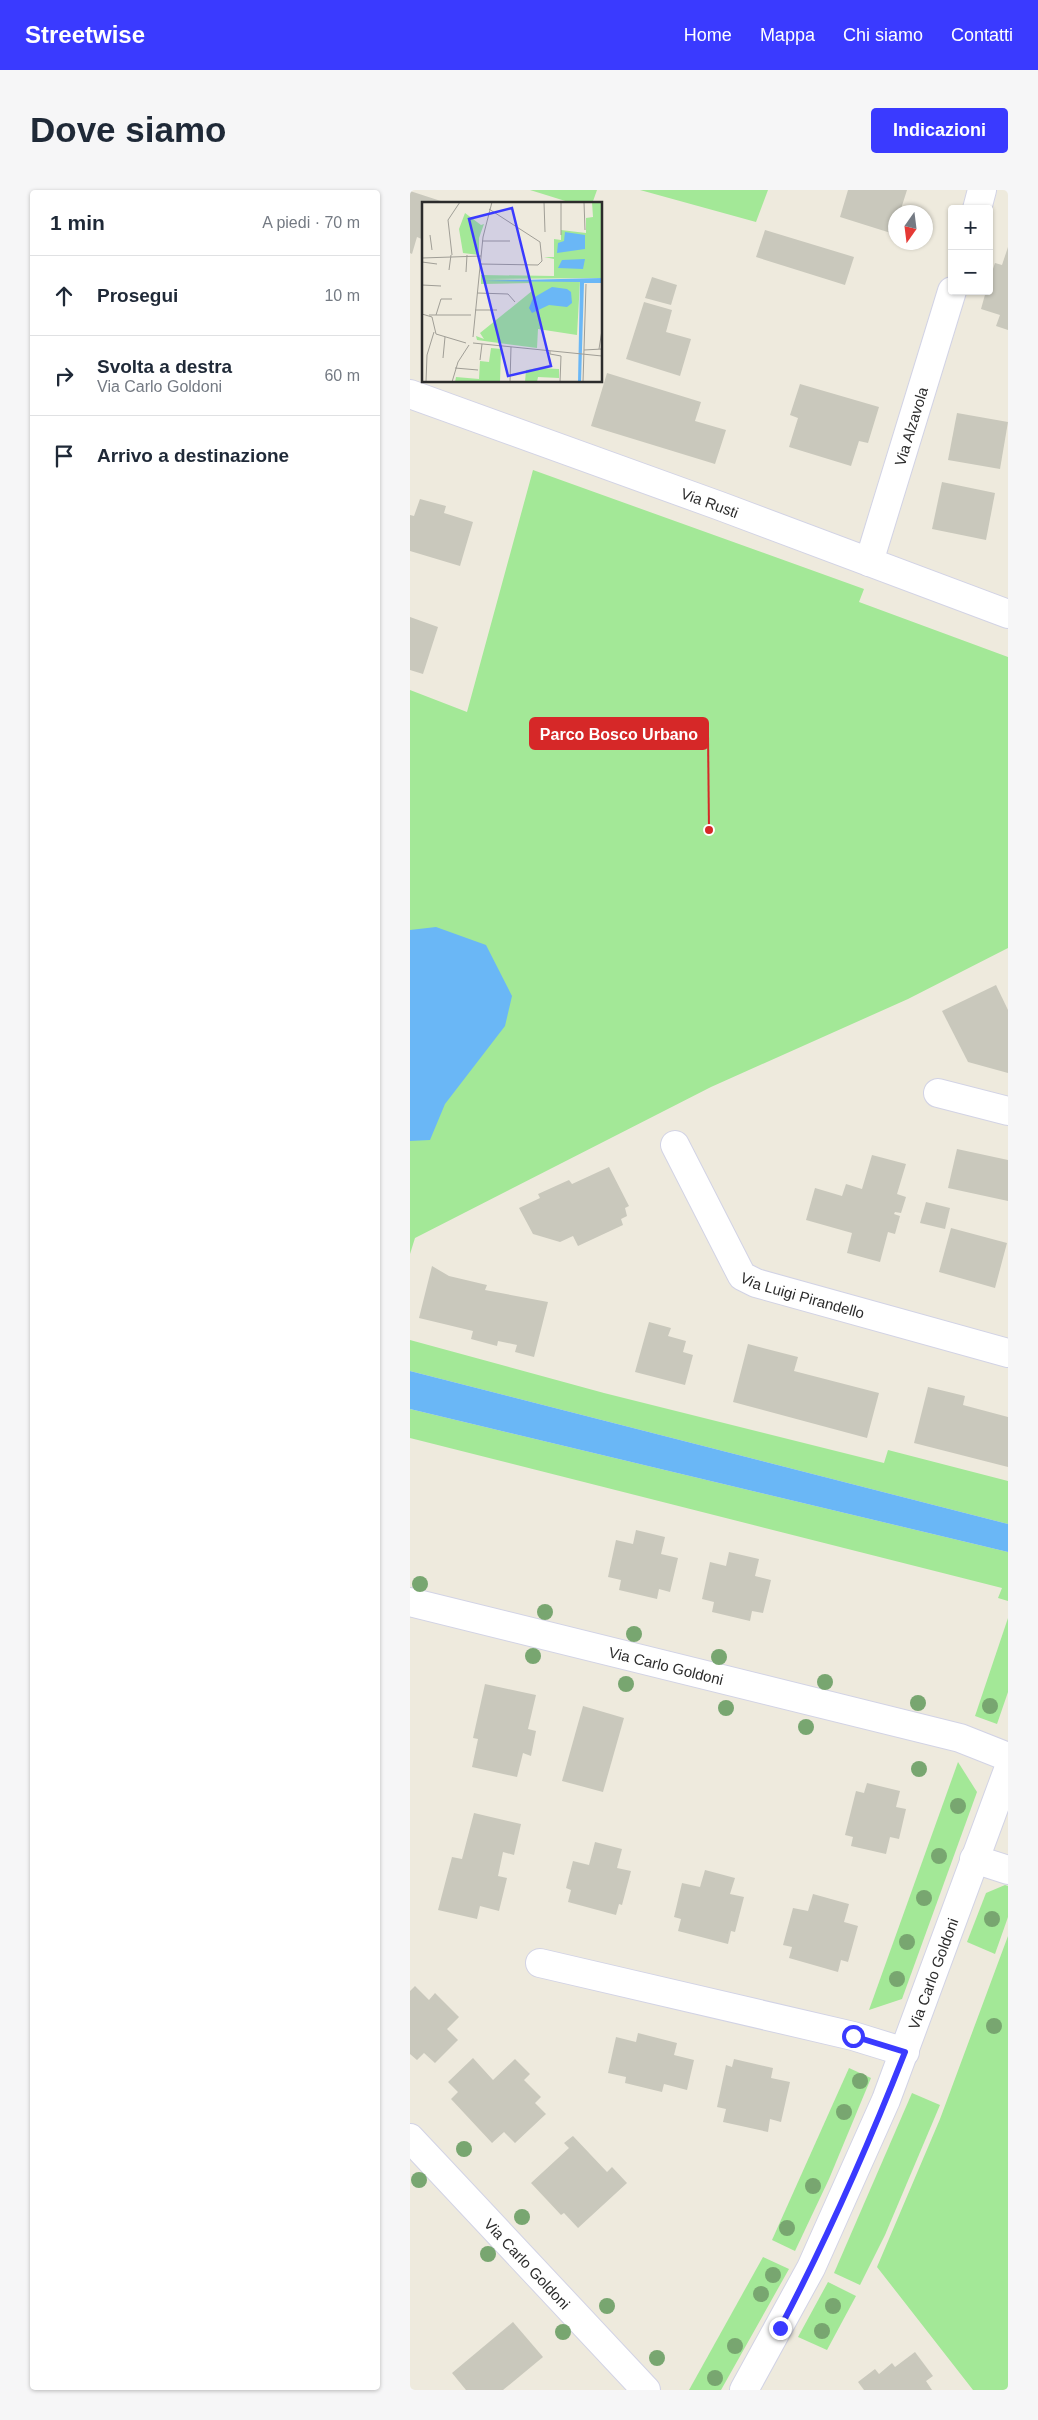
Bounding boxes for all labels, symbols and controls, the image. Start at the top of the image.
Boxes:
text: Streetwise [25,21,145,48]
text: Home [684,25,732,45]
text: Mappa [760,25,815,45]
text: Chi siamo [843,25,923,45]
text: Contatti [951,25,1013,45]
button: Indicazioni [871,108,1008,153]
text: Dove siamo [30,110,226,149]
inset map [422,202,602,382]
north arrow [888,205,933,250]
map controls [948,205,993,295]
button: + [948,205,993,250]
text: 1 min [50,211,105,234]
text: A piedi · 70 m [262,214,360,231]
button: − [948,250,993,295]
icon: ahead [50,282,78,310]
text: Prosegui [97,285,178,306]
text: 10 m [324,287,360,304]
text: Svolta a destra [97,356,232,377]
icon: right [50,362,78,390]
text: 60 m [324,367,360,384]
text: Via Carlo Goldoni [97,378,222,395]
street label: Via Alzavola [891,384,931,468]
icon: arrive [50,442,78,470]
text: Arrivo a destinazione [97,445,289,466]
street label: Via Rusti [679,484,741,521]
callout: Parco Bosco Urbano [530,718,708,749]
text: Parco Bosco Urbano [540,726,698,743]
street label: Via Luigi Pirandello [738,1268,867,1321]
street label: Via Carlo Goldoni [607,1643,725,1688]
street label: Via Carlo Goldoni [904,1916,961,2032]
route start [842,2025,865,2048]
street label: Via Carlo Goldoni [481,2215,574,2312]
route end [769,2317,792,2340]

